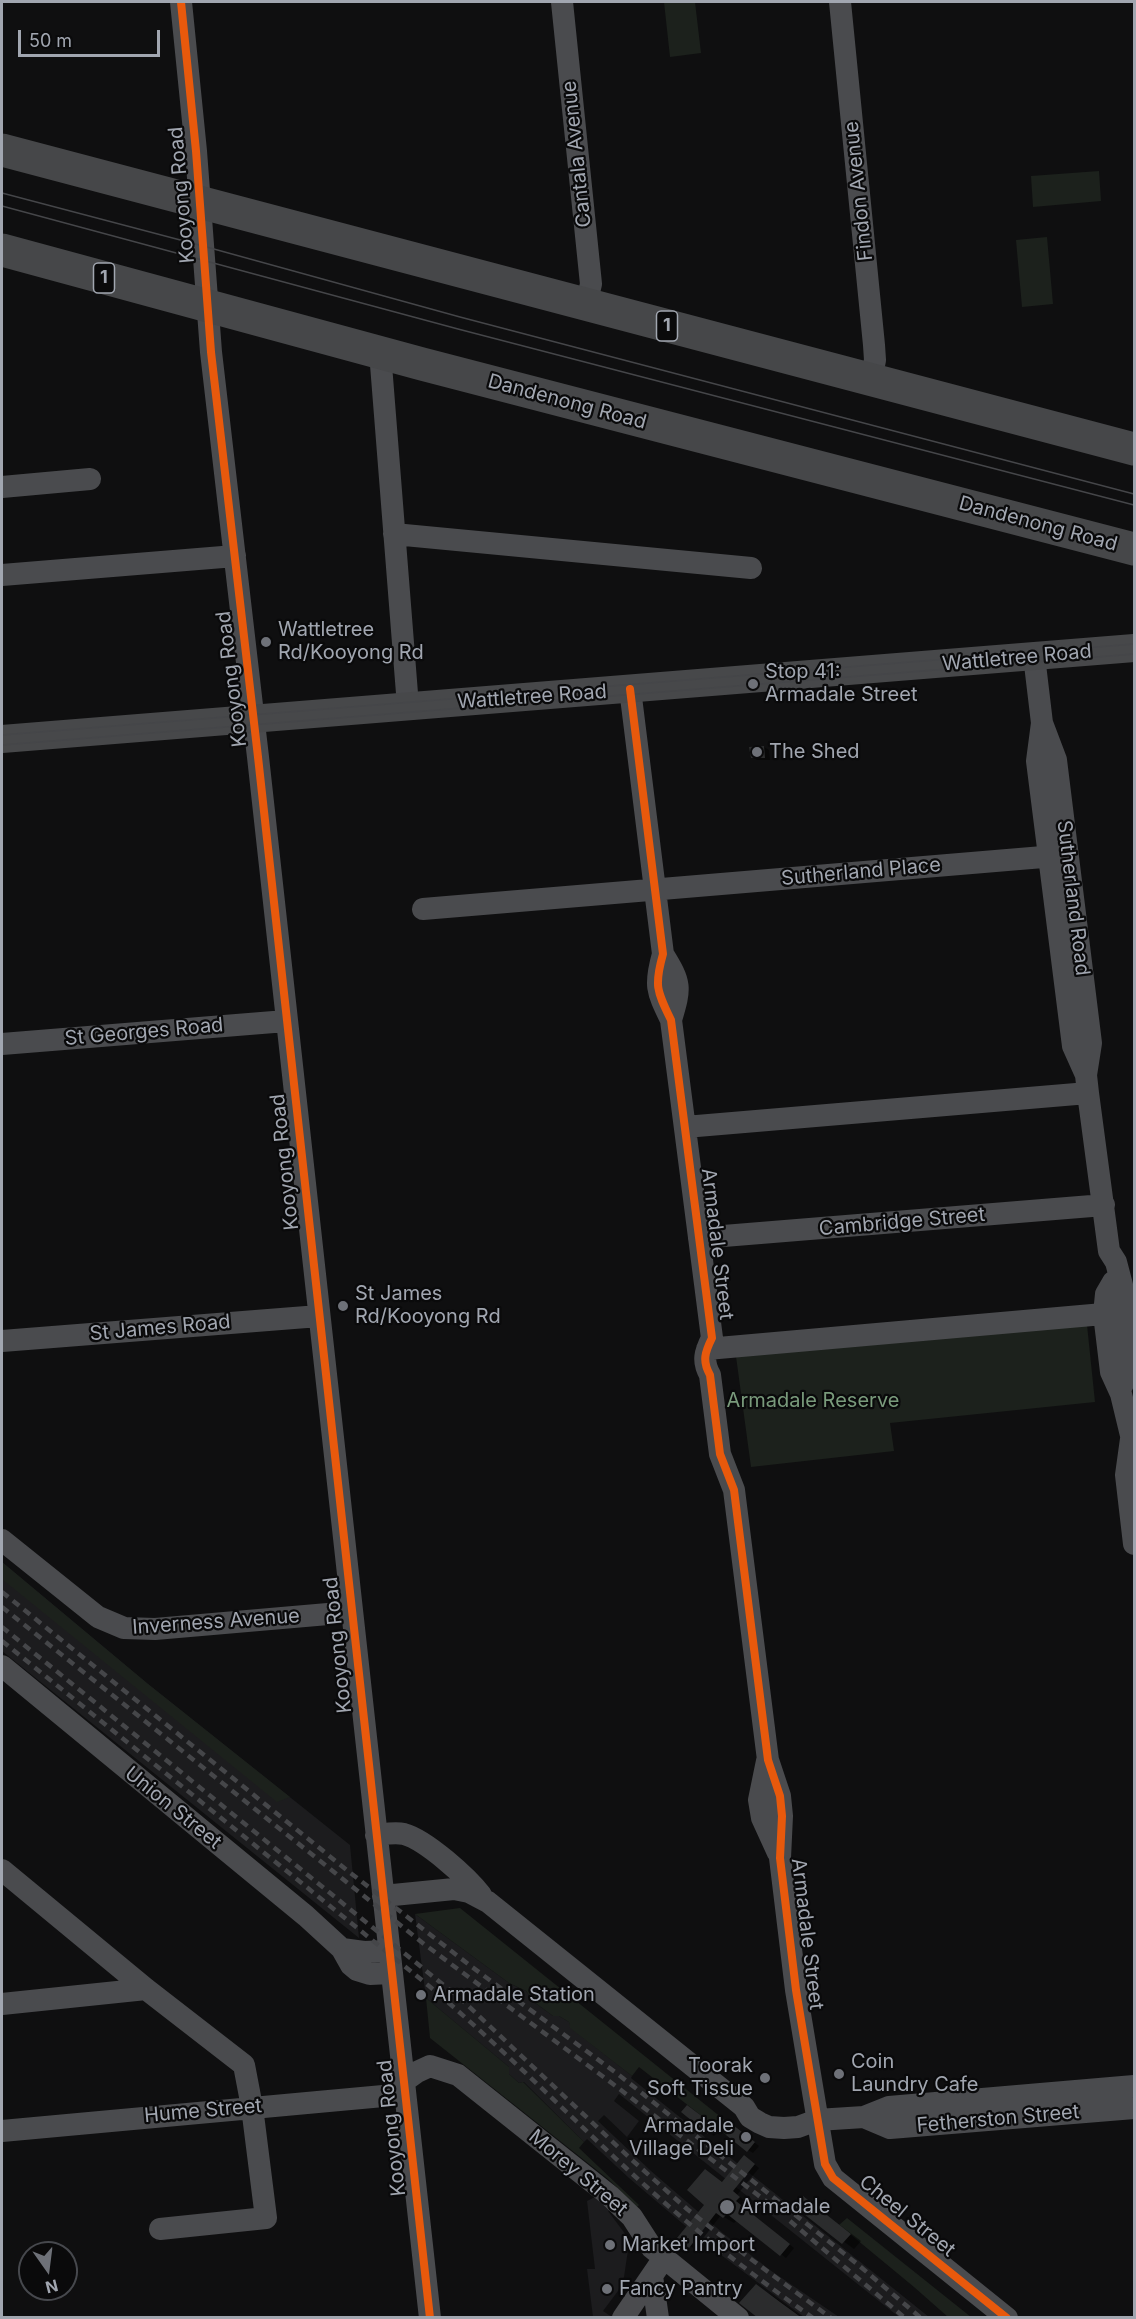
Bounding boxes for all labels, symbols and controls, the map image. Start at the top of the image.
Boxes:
scale bar [21,18,164,56]
text: 50 m [29,30,72,51]
street label: Cantala Avenue [557,79,597,229]
street label: Findon Avenue [840,120,878,262]
street label: Kooyong Road [164,126,200,264]
road number: 1 [94,263,114,293]
road number: 1 [656,311,678,341]
street label: Dandenong Road [485,369,649,435]
street label: Dandenong Road [956,491,1120,557]
street label: Kooyong Road [212,610,252,748]
place label: Wattletree Rd/Kooyong Rd [278,618,424,665]
marker: Wattletree Rd/Kooyong Rd [259,635,273,649]
street label: Wattletree Road [941,640,1093,676]
place label: Stop 41: Armadale Street [765,660,917,707]
marker: Stop 41: Armadale Street [746,677,760,691]
street label: Wattletree Road [456,680,608,714]
place label: The Shed [769,740,860,764]
marker: The Shed [750,745,764,759]
street label: Sutherland Road [1052,819,1094,977]
street label: Sutherland Place [780,853,942,891]
street label: St Georges Road [64,1013,224,1051]
street label: Kooyong Road [266,1093,304,1231]
street label: Armadale Street [696,1167,738,1321]
street label: Cambridge Street [818,1203,986,1241]
place label: St James Rd/Kooyong Rd [355,1282,501,1329]
marker: St James Rd/Kooyong Rd [336,1299,350,1313]
street label: St James Road [89,1310,231,1346]
park label: Armadale Reserve [727,1389,899,1413]
street label: Kooyong Road [319,1576,357,1714]
street label: Inverness Avenue [132,1604,300,1640]
street label: Union Street [120,1762,226,1854]
street label: Armadale Street [786,1857,828,2011]
place label: Armadale Station [433,1983,595,2007]
marker: Armadale Station [414,1988,428,2002]
place label: Coin Laundry Cafe [851,2050,978,2097]
place label: Toorak Soft Tissue [647,2054,753,2101]
street label: Kooyong Road [373,2059,411,2197]
marker: Coin Laundry Cafe [832,2067,846,2081]
marker: Toorak Soft Tissue [758,2071,772,2085]
street label: Hume Street [143,2094,263,2128]
street label: Fetherston Street [916,2100,1080,2138]
place label: Armadale Village Deli [629,2114,734,2161]
street label: Morey Street [524,2125,632,2221]
marker: Armadale Village Deli [739,2130,753,2144]
street label: Cheel Street [854,2170,960,2262]
place label: Armadale [740,2195,830,2219]
marker: Armadale [718,2198,736,2216]
place label: Market Import [622,2233,755,2257]
marker: Market Import [603,2238,617,2252]
north arrow [18,2241,78,2301]
text: N [44,2275,60,2298]
place label: Fancy Pantry [619,2277,743,2301]
marker: Fancy Pantry [600,2282,614,2296]

